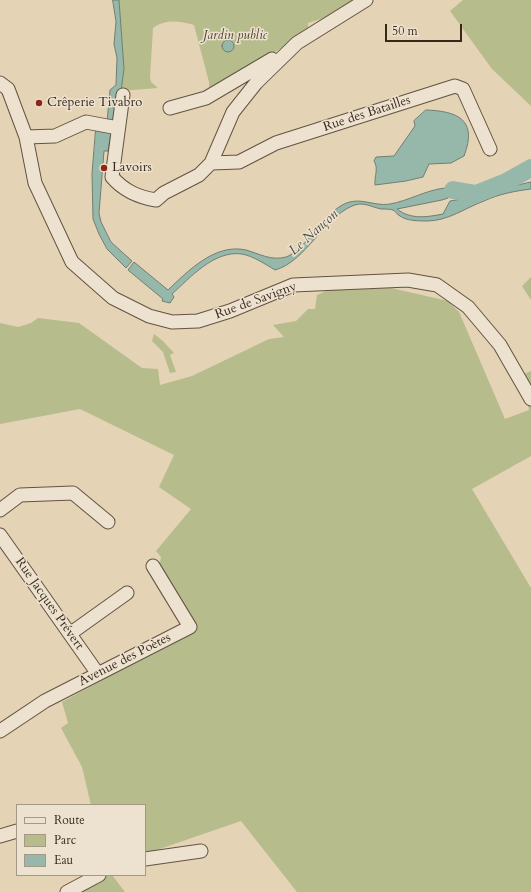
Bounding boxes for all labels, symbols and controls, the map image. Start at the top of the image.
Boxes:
scale bar [387,16,464,42]
text: 50 m [392,23,418,39]
park label: Jardin public [203,28,267,44]
street label: Rue des Batailles [321,93,413,135]
place label: Crêperie Tivabro [47,95,142,111]
marker: Crêperie Tivabro [34,98,44,108]
place label: Lavoirs [112,160,152,176]
marker: Lavoirs [99,163,109,173]
water label: Le Nançon [286,207,342,259]
street label: Rue de Savigny [213,279,299,323]
street label: Rue Jacques Prévert [11,555,87,653]
street label: Avenue des Poètes [76,630,174,690]
legend [16,804,146,876]
text: Route [54,812,85,828]
text: Parc [54,832,76,848]
text: Eau [54,852,73,868]

